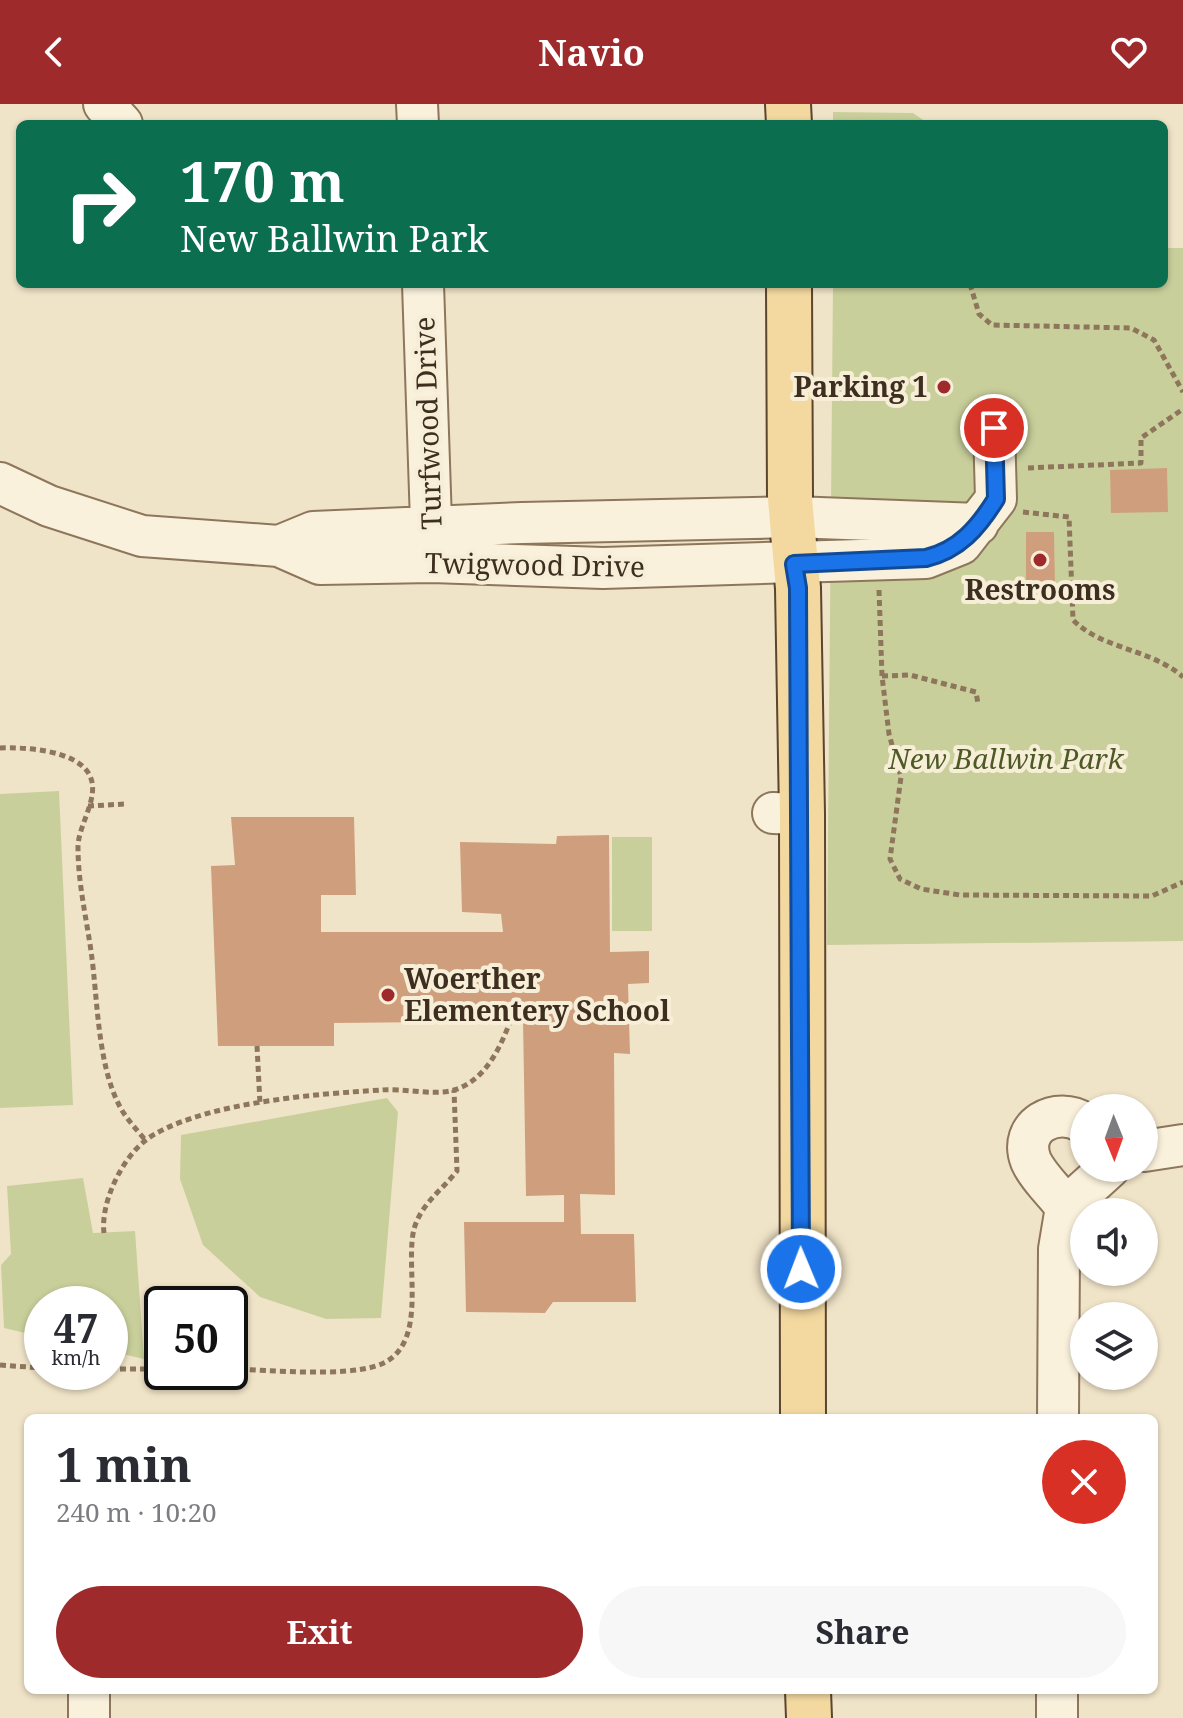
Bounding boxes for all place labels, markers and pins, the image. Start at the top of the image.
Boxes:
place label: Parking 1 [794,367,928,405]
marker: Parking 1 [935,378,953,396]
pin [960,394,1028,462]
marker: Restrooms [1031,551,1049,569]
place label: Restrooms [965,570,1115,608]
place label: Woerther Elementery School [404,959,670,1029]
marker: Woerther Elementery School [379,986,397,1004]

